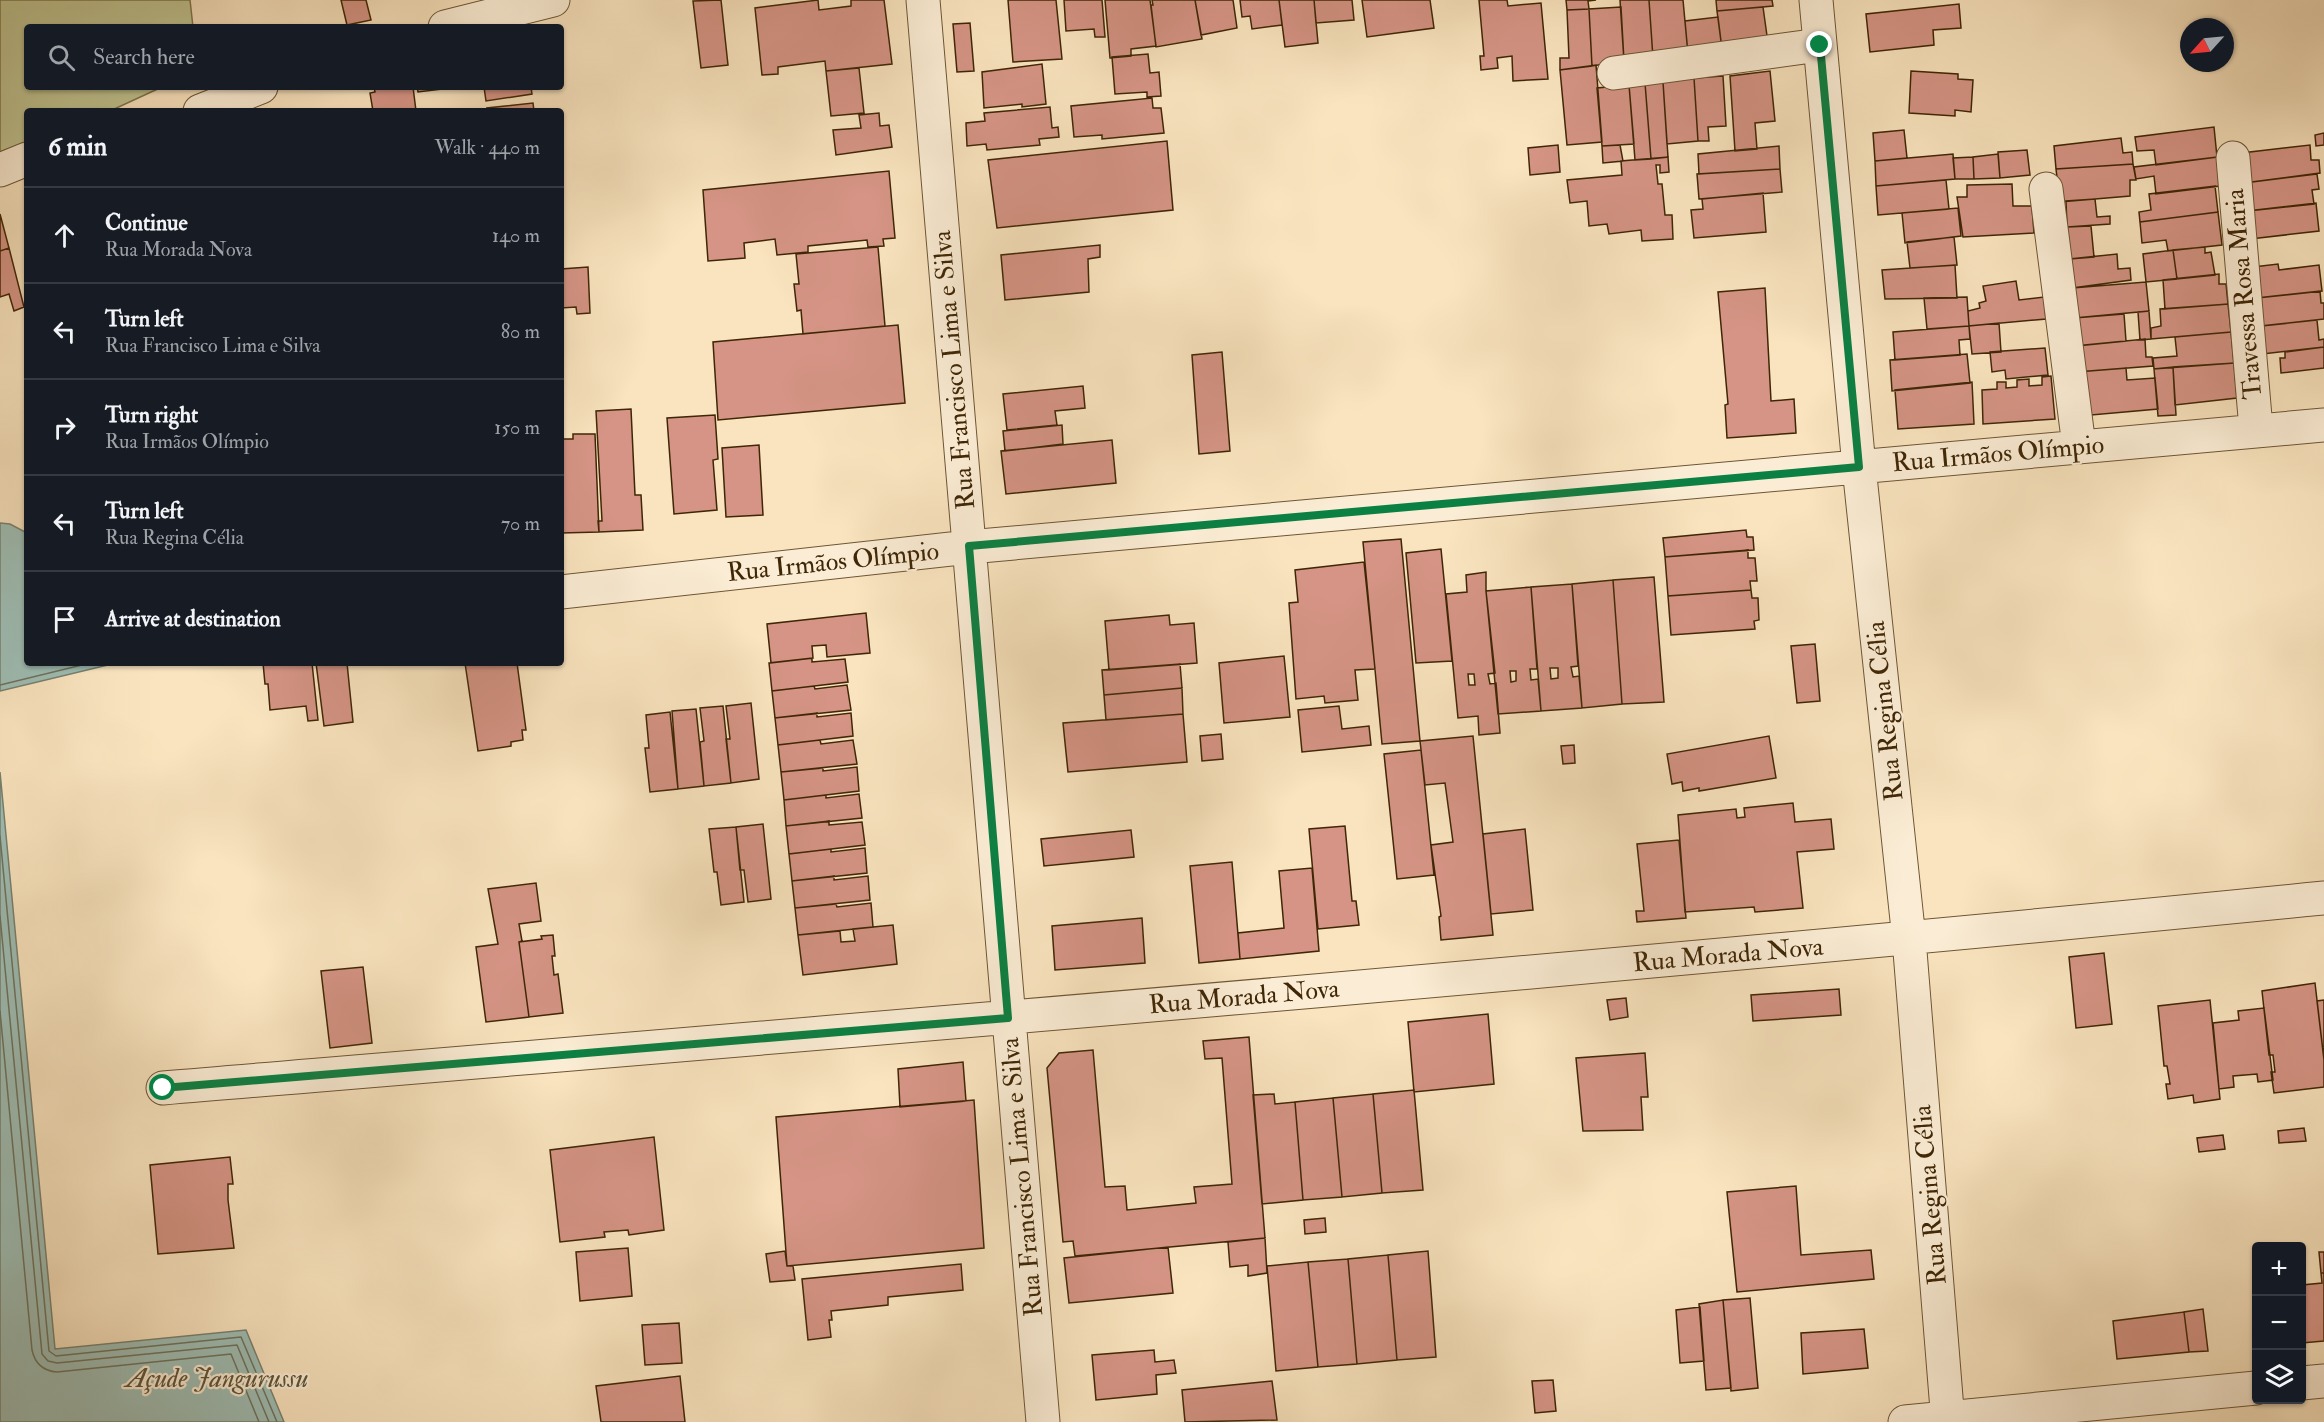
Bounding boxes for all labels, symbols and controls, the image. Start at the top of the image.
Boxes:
north arrow [2180,18,2234,72]
search box [24,24,564,90]
route end [1806,31,1832,57]
icon: search [45,41,78,74]
text: Search here [93,43,195,71]
text: 6 min [48,131,107,163]
text: Walk · 440 m [435,135,540,160]
street label: Travessa Rosa Maria [2219,187,2269,401]
text: Continue [105,209,188,237]
icon: ahead [48,219,81,252]
text: 140 m [492,223,540,248]
street label: Rua Francisco Lima e Silva [926,229,982,511]
text: Rua Morada Nova [105,237,252,262]
text: Turn left [105,305,184,333]
icon: left [48,315,81,348]
text: 80 m [501,319,540,344]
text: Rua Francisco Lima e Silva [105,333,320,358]
text: Turn right [105,401,198,429]
icon: right [48,411,81,444]
text: 150 m [494,415,540,440]
text: Rua Irmãos Olímpio [105,429,269,454]
street label: Rua Irmãos Olímpio [1891,429,2106,480]
text: Turn left [105,497,184,525]
icon: left [48,507,81,540]
text: 70 m [501,511,540,536]
text: Rua Regina Célia [105,525,244,550]
street label: Rua Irmãos Olímpio [725,535,941,590]
icon: arrive [48,603,81,636]
text: Arrive at destination [105,605,281,633]
street label: Rua Regina Célia [1860,619,1910,803]
street label: Rua Morada Nova [1631,931,1825,979]
street label: Rua Morada Nova [1147,973,1341,1021]
street label: Rua Francisco Lima e Silva [994,1036,1050,1318]
route start [149,1074,175,1100]
street label: Rua Regina Célia [1906,1103,1954,1286]
map controls [2252,1242,2306,1404]
button: + [2252,1242,2306,1296]
button: − [2252,1296,2306,1350]
button: layers [2252,1350,2306,1404]
water label: Açude Jangurussu [123,1362,308,1395]

